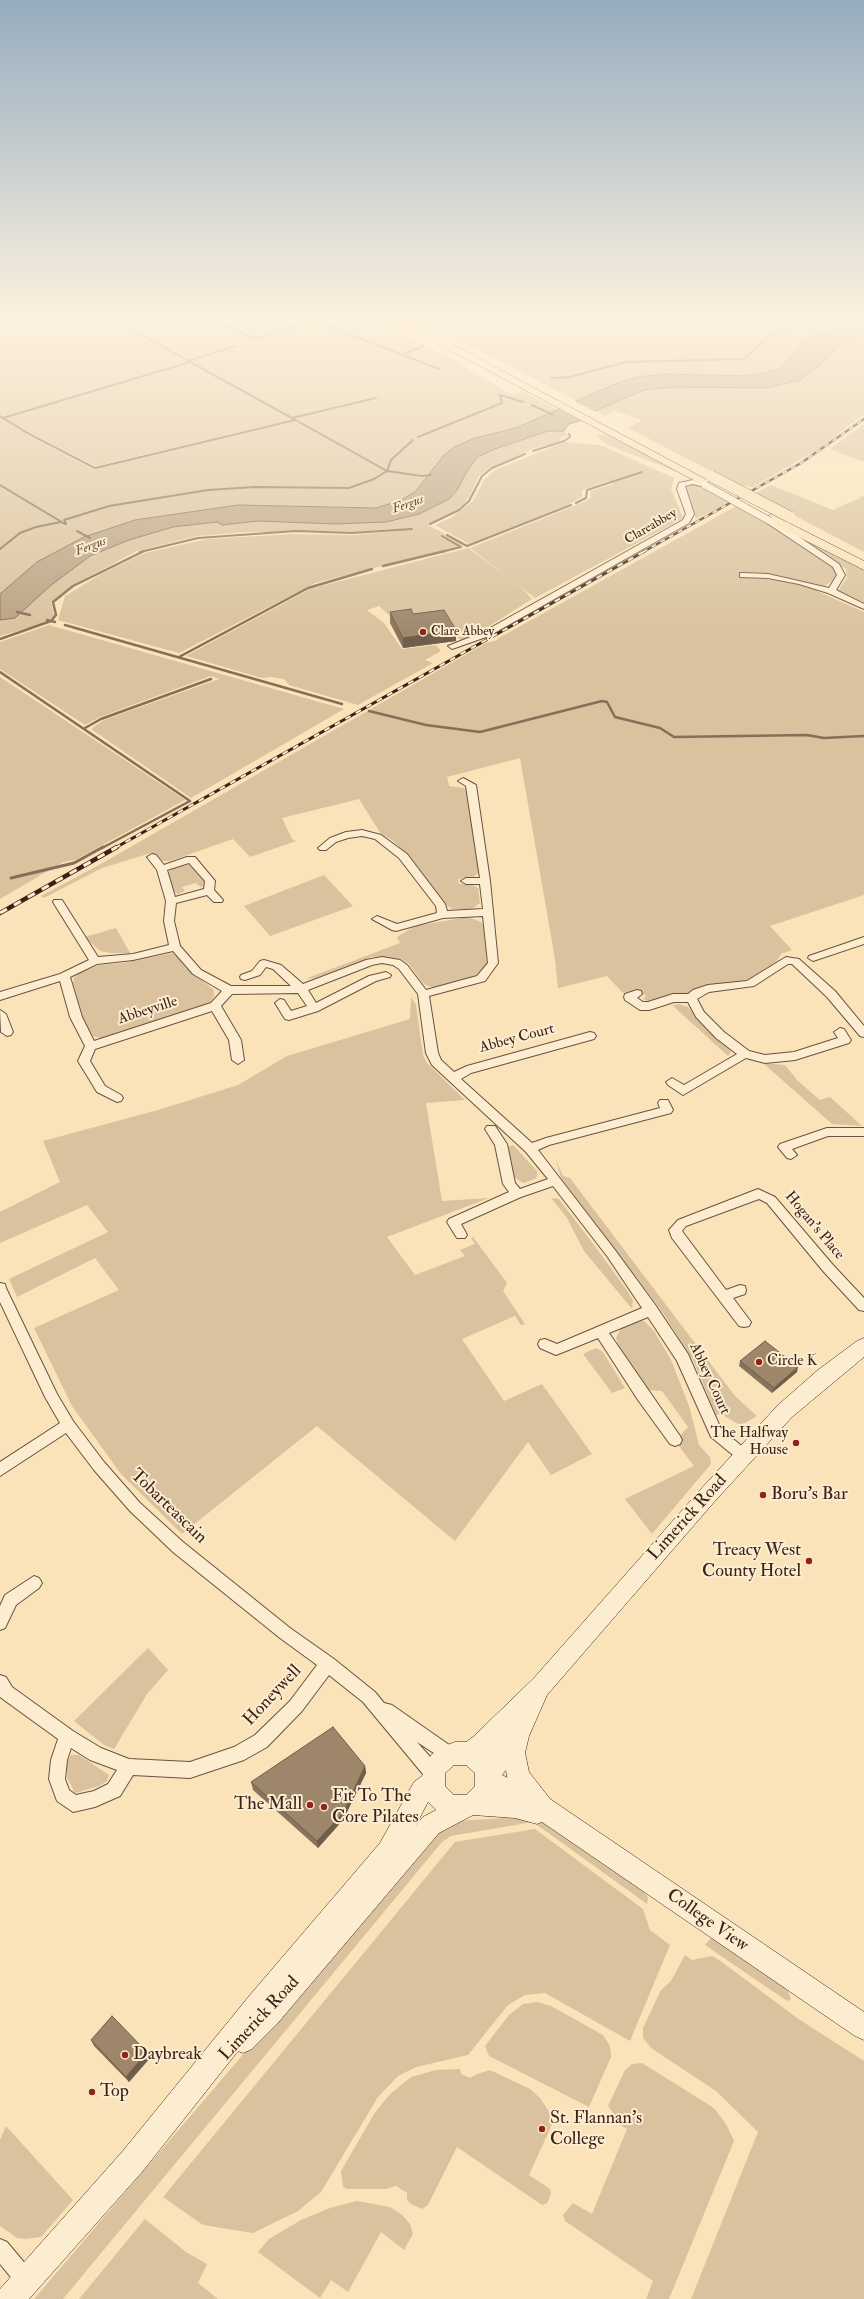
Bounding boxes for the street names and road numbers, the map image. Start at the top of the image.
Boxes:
street label: Clareabbey [622,506,680,548]
street label: Abbeyville [116,993,180,1029]
street label: Abbey Court [478,1020,556,1058]
street label: Hogan's Place [780,1188,848,1264]
street label: Abbey Court [685,1340,733,1418]
street label: Tobarteascain [125,1465,211,1549]
street label: Limerick Road [644,1471,732,1565]
street label: Honeywell [239,1661,307,1731]
street label: College View [662,1885,752,1957]
street label: Limerick Road [215,1972,305,2066]

